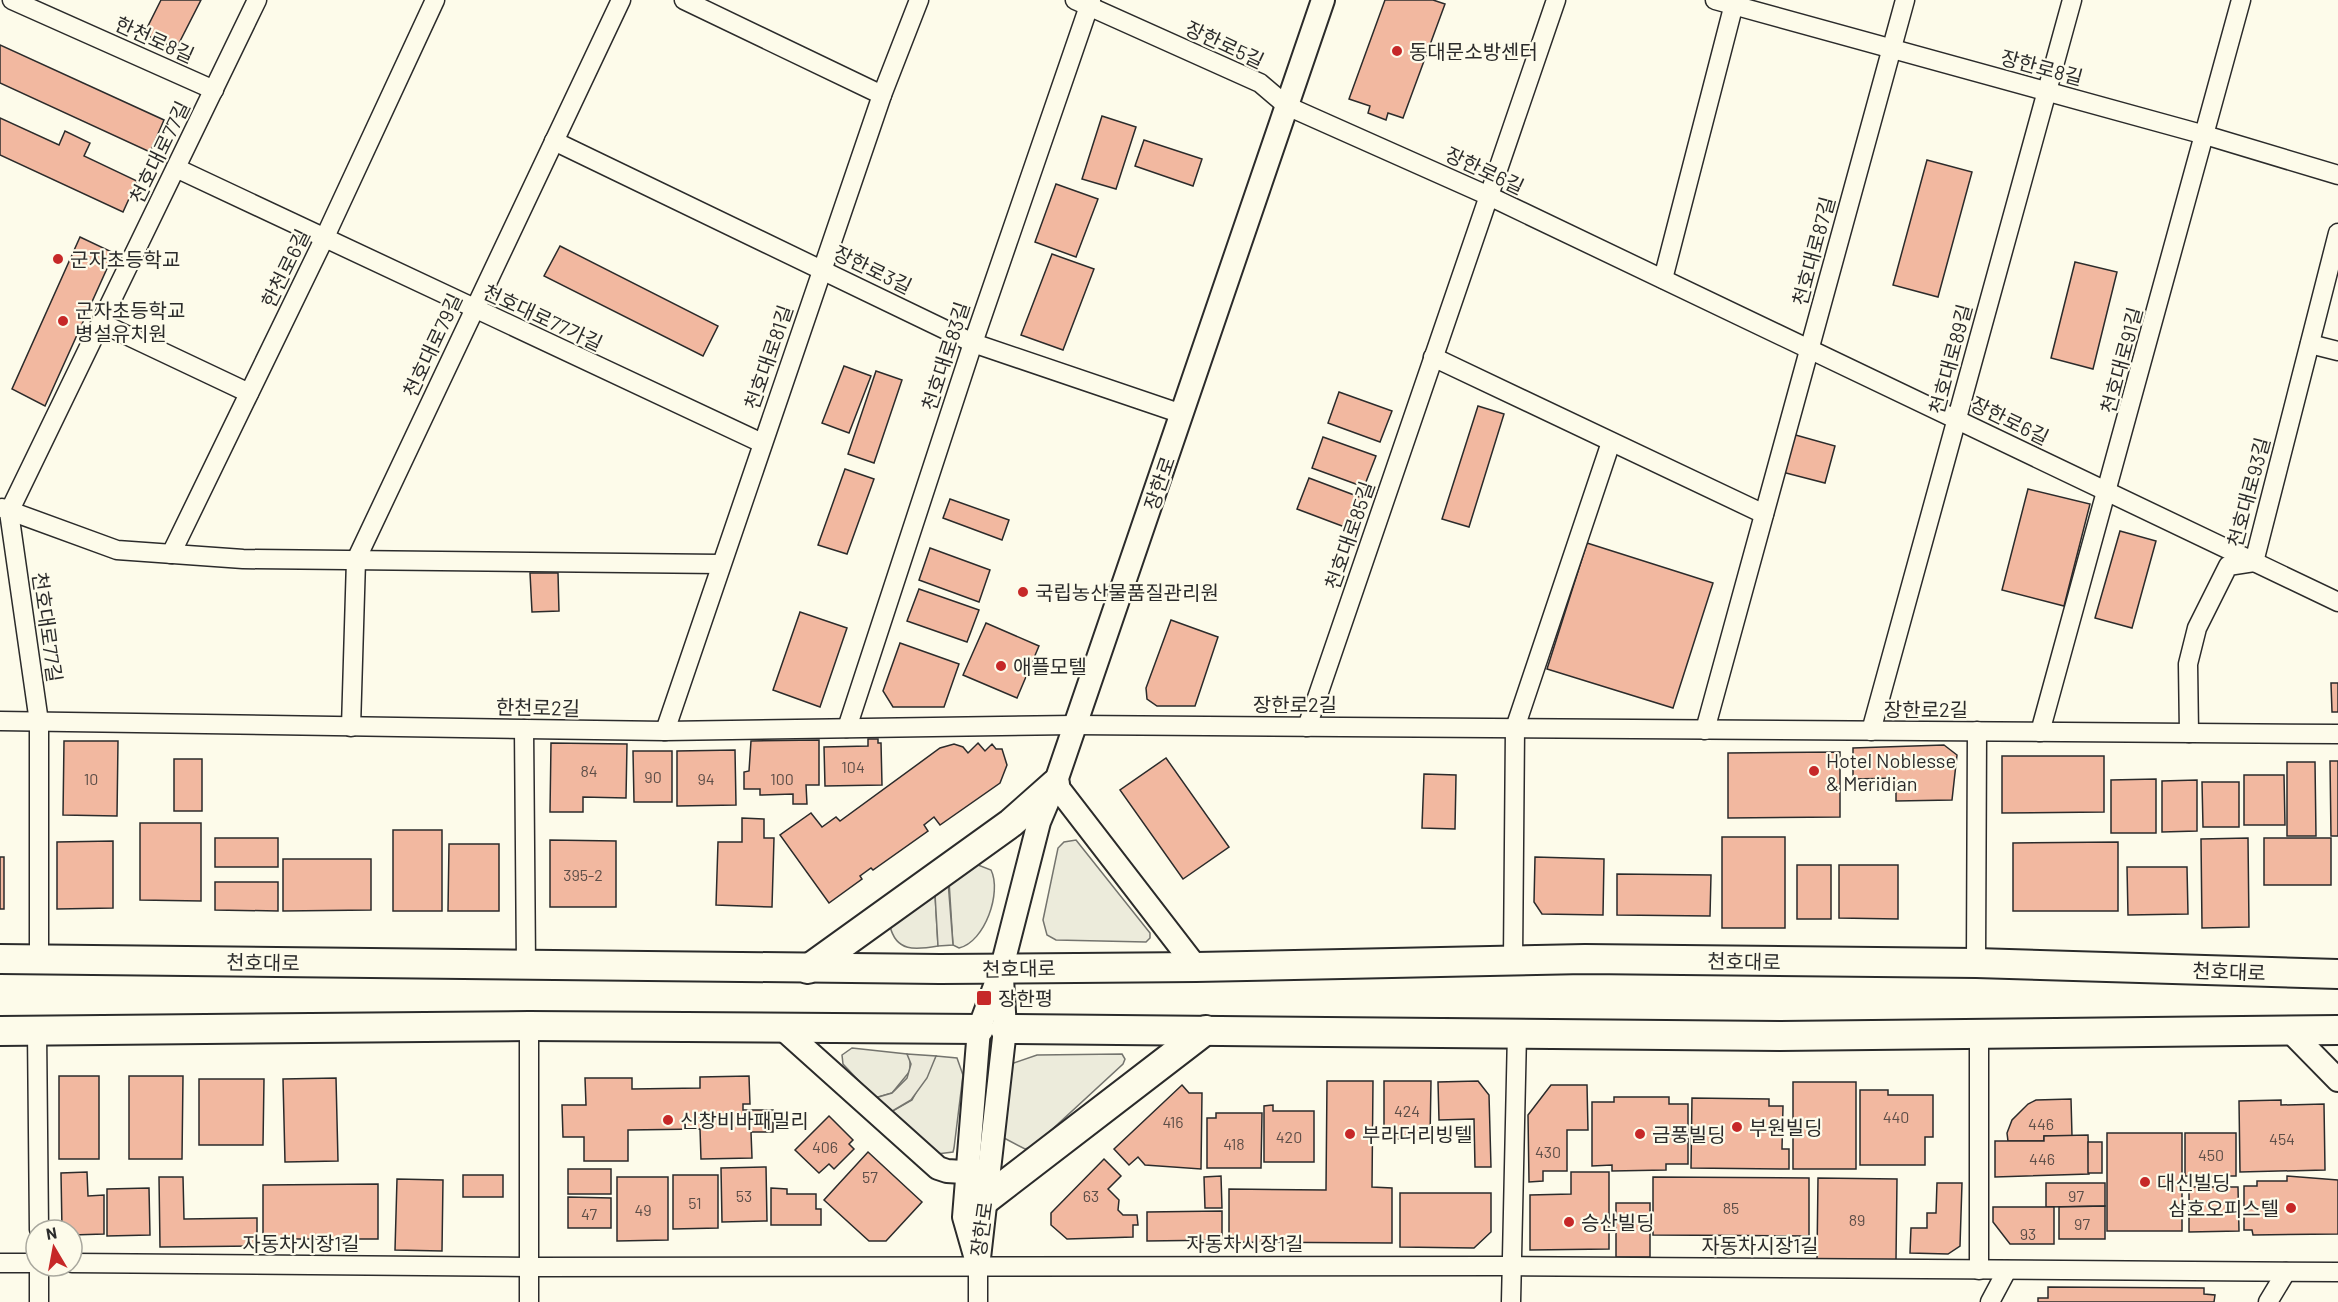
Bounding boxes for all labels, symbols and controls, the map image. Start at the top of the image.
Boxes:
street label: 한천로8길 [112,11,198,67]
street label: 장한로5길 [1182,15,1268,73]
place label: 동대문소방센터 [1409,39,1538,63]
marker: 동대문소방센터 [1390,44,1404,58]
street label: 장한로8길 [1998,45,2086,89]
street label: 천호대로77길 [124,97,194,207]
street label: 장한로6길 [1442,141,1528,199]
street label: 천호대로87길 [1787,194,1839,308]
street label: 한천로6길 [256,225,314,311]
street label: 장한로3길 [830,240,916,298]
place label: 군자초등학교 [70,247,180,271]
marker: 군자초등학교 [51,252,65,266]
street label: 천호대로77가길 [479,279,607,355]
street label: 천호대로79길 [397,289,467,401]
place label: 군자초등학교 병설유치원 [75,298,185,345]
street label: 천호대로83길 [916,299,974,413]
street label: 천호대로89길 [1924,301,1976,417]
street label: 천호대로81길 [739,302,797,412]
street label: 천호대로91길 [2095,304,2147,416]
marker: 군자초등학교 병설유치원 [56,314,70,328]
street label: 장한로6길 [1967,391,2053,449]
street label: 천호대로93길 [2222,434,2274,550]
street label: 장한로 [1139,453,1179,513]
street label: 천호대로85길 [1319,478,1379,592]
street label: 천호대로77길 [28,570,68,684]
place label: 국립농산물품질관리원 [1035,580,1219,604]
marker: 국립농산물품질관리원 [1016,585,1030,599]
place label: 애플모텔 [1013,654,1087,678]
marker: 애플모텔 [994,659,1008,673]
street label: 장한로2길 [1253,692,1337,716]
street label: 한천로2길 [496,694,580,720]
street label: 장한로2길 [1884,697,1968,721]
place label: Hotel Noblesse & Meridian [1826,748,1956,795]
house number: 104 [841,757,865,776]
house number: 84 [580,761,598,780]
marker: Hotel Noblesse & Meridian [1807,764,1821,778]
house number: 90 [644,767,662,786]
house number: 10 [84,769,98,788]
house number: 94 [697,769,715,788]
house number: 100 [770,769,794,788]
house number: 395-2 [563,865,603,884]
street label: 천호대로 [1707,948,1781,974]
street label: 천호대로 [226,949,300,975]
street label: 천호대로 [982,955,1056,981]
street label: 천호대로 [2192,958,2266,984]
place label: 장한평 [998,986,1053,1010]
marker: 장한평 [975,989,993,1007]
house number: 424 [1394,1101,1420,1120]
house number: 440 [1883,1107,1909,1126]
place label: 신창비바패밀리 [680,1108,809,1132]
house number: 416 [1162,1112,1184,1131]
marker: 신창비바패밀리 [661,1113,675,1127]
house number: 446 [2028,1114,2054,1133]
place label: 부원빌딩 [1749,1115,1823,1139]
marker: 부원빌딩 [1730,1120,1744,1134]
place label: 부라더리빙텔 [1362,1122,1472,1146]
place label: 금풍빌딩 [1652,1122,1726,1146]
house number: 420 [1276,1127,1302,1146]
marker: 부라더리빙텔 [1343,1127,1357,1141]
marker: 금풍빌딩 [1633,1127,1647,1141]
house number: 454 [2269,1129,2295,1148]
house number: 418 [1223,1134,1245,1153]
house number: 406 [812,1137,838,1156]
house number: 430 [1535,1142,1561,1161]
house number: 450 [2198,1145,2224,1164]
house number: 446 [2029,1149,2055,1168]
house number: 57 [862,1167,878,1186]
place label: 대신빌딩 [2157,1170,2231,1194]
marker: 대신빌딩 [2138,1175,2152,1189]
house number: 53 [736,1186,752,1205]
house number: 63 [1083,1186,1099,1205]
house number: 97 [2068,1186,2084,1205]
house number: 51 [688,1193,702,1212]
place label: 삼호오피스텔 [2169,1196,2279,1220]
house number: 85 [1723,1198,1739,1217]
house number: 49 [634,1200,652,1219]
street label: 장한로 [965,1200,997,1258]
marker: 삼호오피스텔 [2284,1201,2298,1215]
house number: 47 [581,1204,597,1223]
place label: 승산빌딩 [1581,1210,1655,1234]
house number: 89 [1849,1210,1865,1229]
house number: 97 [2074,1214,2090,1233]
marker: 승산빌딩 [1562,1215,1576,1229]
north arrow [24,1218,84,1278]
text: N [44,1222,58,1243]
house number: 93 [2020,1224,2036,1243]
street label: 자동차시장1길 [242,1231,360,1255]
street label: 자동차시장1길 [1186,1231,1304,1255]
street label: 자동차시장1길 [1701,1233,1819,1257]

